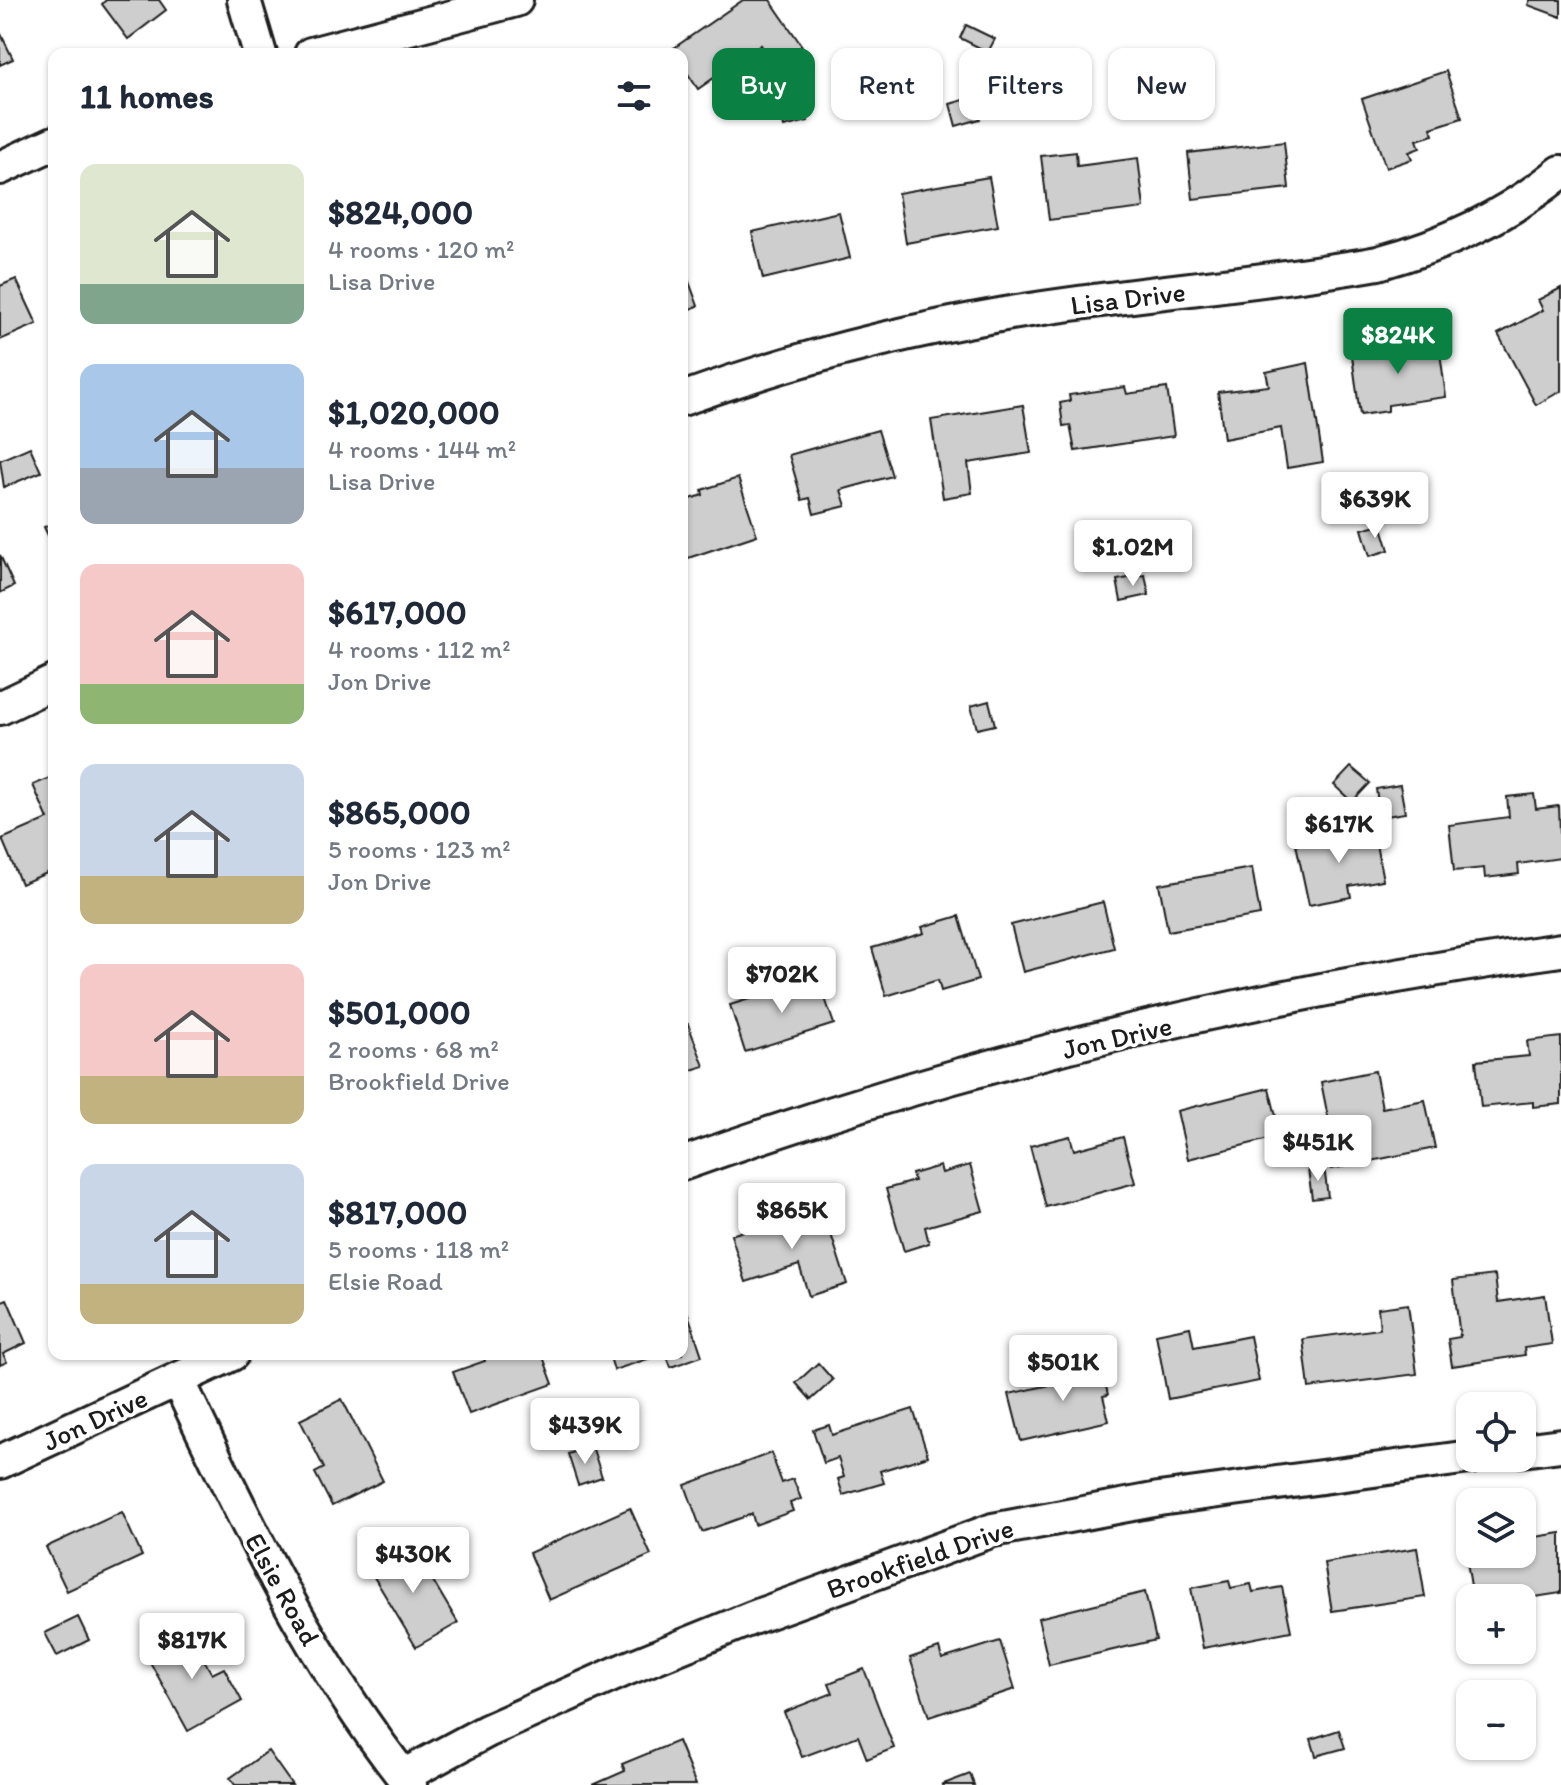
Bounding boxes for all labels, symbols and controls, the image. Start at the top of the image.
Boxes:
chip: Buy [712,48,815,120]
chip: Rent [831,48,943,120]
chip: Filters [959,48,1092,120]
chip: New [1108,48,1215,120]
icon: filters [612,74,656,118]
text: 11 homes [80,76,214,117]
text: $824,000 [328,192,473,233]
icon: home [144,196,240,292]
text: 4 rooms · 120 m² [328,233,514,265]
text: Lisa Drive [328,265,435,297]
street label: Lisa Drive [1069,274,1187,322]
pin: $824K [1342,308,1454,376]
text: $824K [1361,318,1435,350]
text: $1,020,000 [328,392,500,433]
icon: home [144,396,240,492]
text: 4 rooms · 144 m² [328,433,516,465]
text: Lisa Drive [328,465,435,497]
pin: $639K [1319,472,1431,540]
text: $639K [1339,482,1411,514]
pin: $1.02M [1068,520,1198,588]
text: $1.02M [1092,530,1174,562]
text: $617,000 [328,592,467,633]
icon: home [144,596,240,692]
text: 4 rooms · 112 m² [328,633,511,665]
text: Jon Drive [328,665,432,697]
text: $865,000 [328,792,471,833]
icon: home [144,796,240,892]
pin: $617K [1283,797,1395,865]
text: $617K [1305,807,1373,839]
text: 5 rooms · 123 m² [328,833,511,865]
text: Jon Drive [328,865,432,897]
pin: $702K [726,947,838,1015]
text: $702K [746,957,818,989]
text: $501,000 [328,992,471,1033]
icon: home [144,996,240,1092]
street label: Jon Drive [1059,1008,1175,1066]
text: 2 rooms · 68 m² [328,1033,499,1065]
text: Brookfield Drive [328,1065,510,1097]
pin: $451K [1262,1115,1374,1183]
text: $451K [1282,1125,1354,1157]
pin: $865K [736,1183,848,1251]
text: $817,000 [328,1192,467,1233]
text: $865K [756,1193,828,1225]
icon: home [144,1196,240,1292]
text: 5 rooms · 118 m² [328,1233,509,1265]
text: Elsie Road [328,1265,443,1297]
pin: $501K [1007,1335,1119,1403]
text: $501K [1027,1345,1099,1377]
street label: Jon Drive [37,1380,153,1458]
map controls [1456,1392,1536,1760]
button: locate [1456,1392,1536,1472]
pin: $439K [529,1398,641,1466]
text: $439K [548,1408,622,1440]
button: layers [1456,1488,1536,1568]
street label: Brookfield Drive [822,1510,1018,1606]
street label: Elsie Road [238,1527,328,1652]
pin: $430K [357,1527,469,1595]
text: $430K [375,1537,451,1569]
button: + [1456,1584,1536,1664]
pin: $817K [136,1613,248,1681]
text: $817K [157,1623,227,1655]
button: − [1456,1680,1536,1760]

